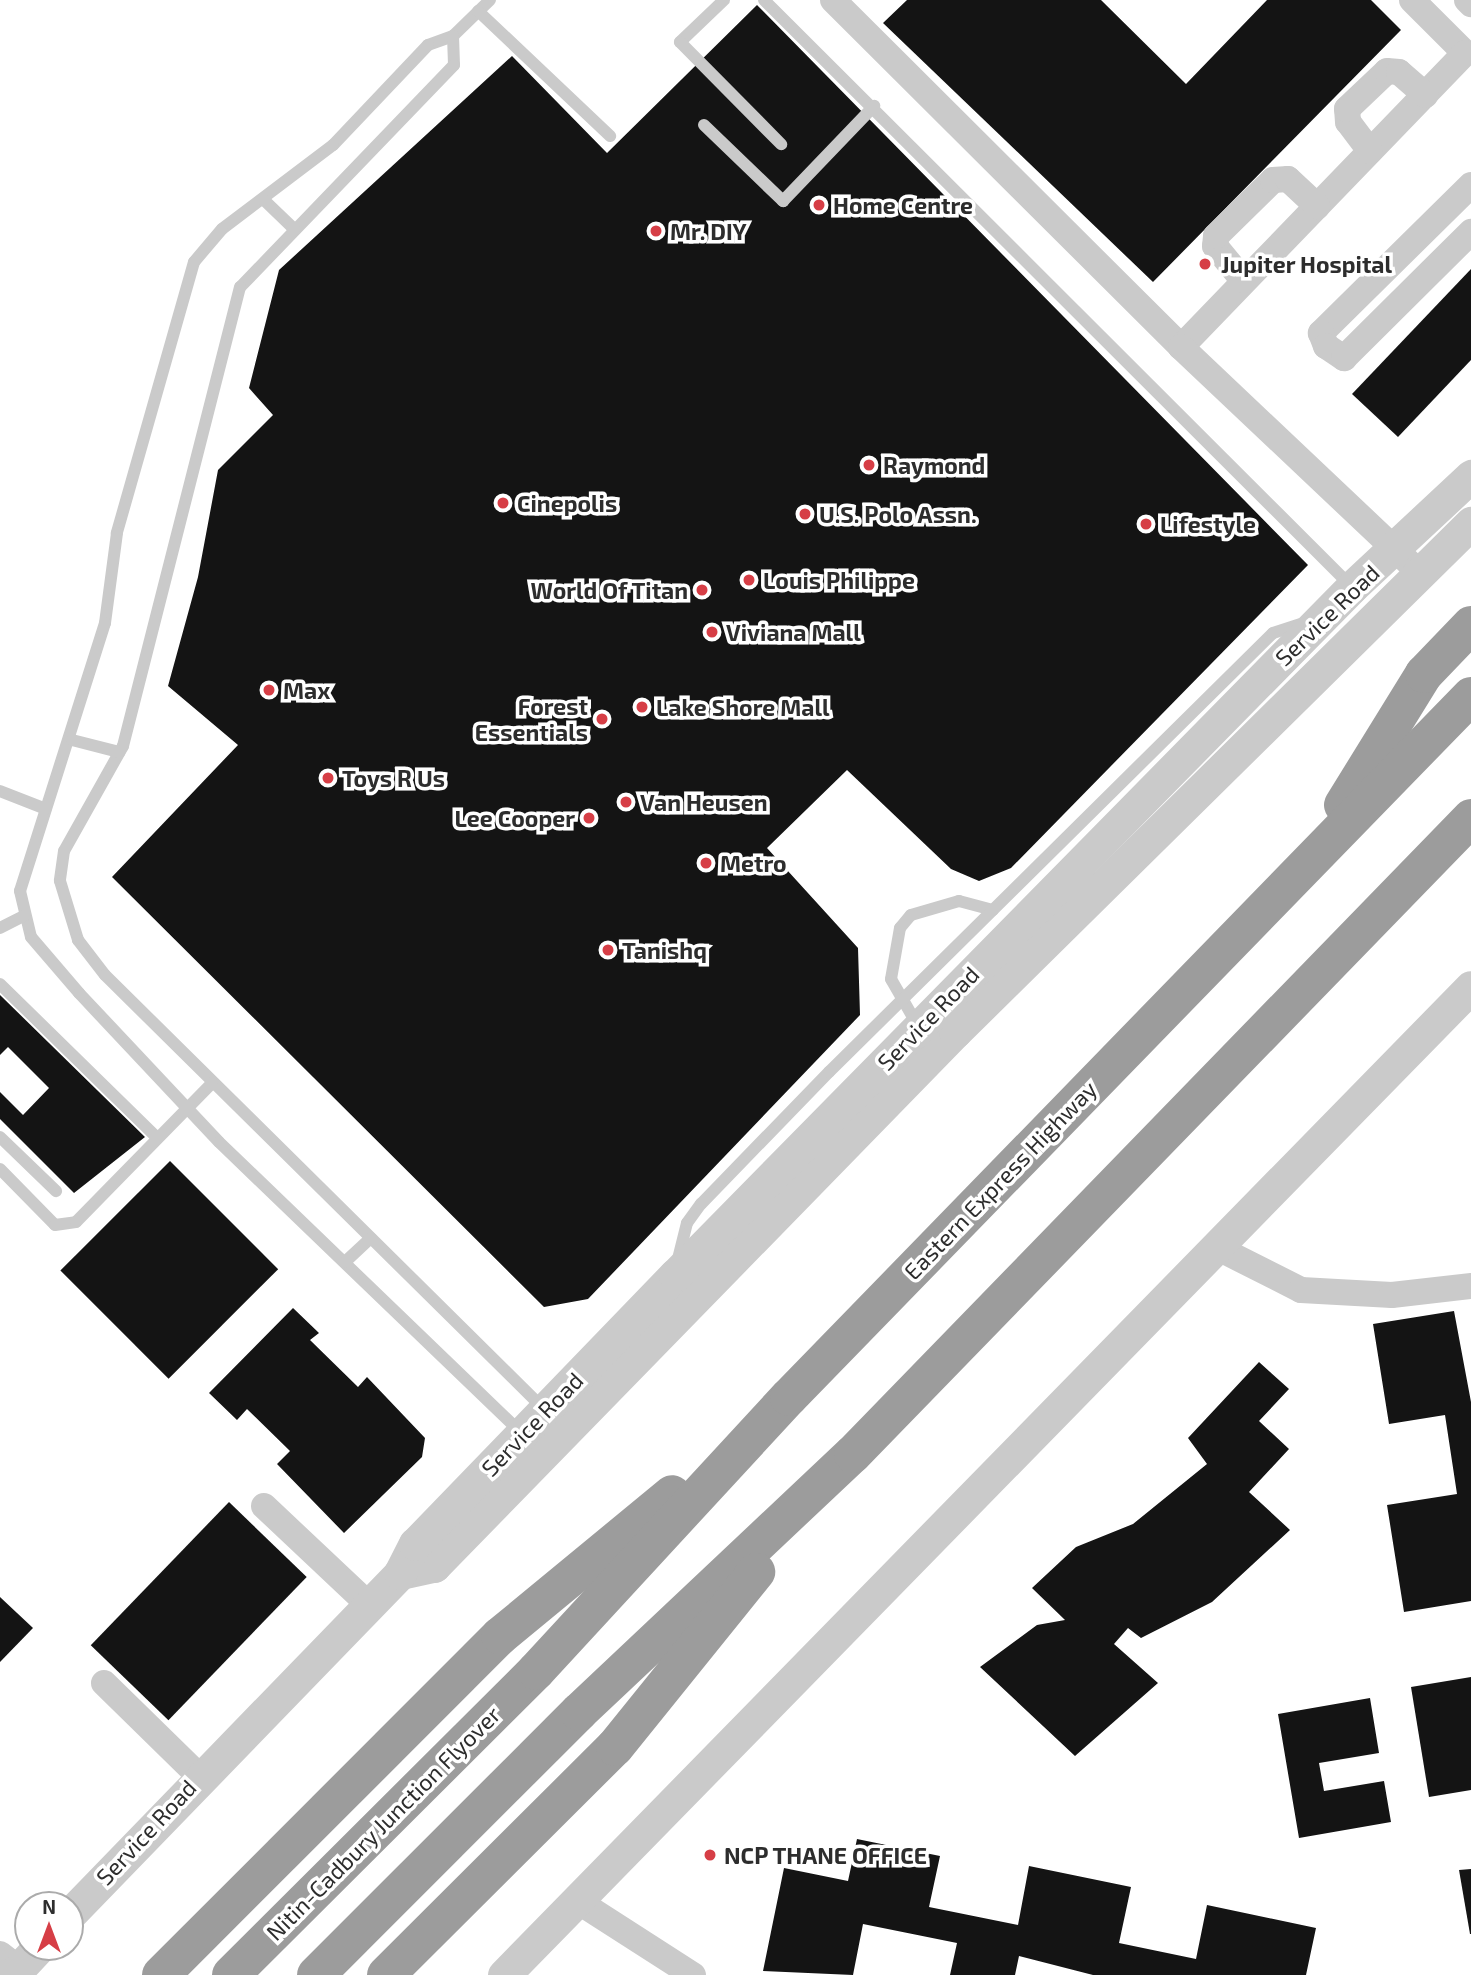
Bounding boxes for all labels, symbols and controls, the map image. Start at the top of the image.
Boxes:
place label: Home Centre [833,191,973,219]
marker: Home Centre [811,197,827,213]
place label: Mr. DIY [670,217,747,245]
marker: Mr. DIY [648,223,664,239]
place label: Jupiter Hospital [1221,250,1392,278]
marker: Jupiter Hospital [1195,254,1215,274]
place label: Raymond [883,451,985,479]
marker: Raymond [861,457,877,473]
place label: Cinepolis [517,489,617,517]
marker: Cinepolis [495,495,511,511]
place label: U.S. Polo Assn. [819,500,977,528]
marker: U.S. Polo Assn. [797,506,813,522]
place label: Lifestyle [1160,510,1256,538]
marker: Lifestyle [1138,516,1154,532]
street label: Service Road [1269,559,1385,671]
place label: Louis Philippe [763,566,915,594]
marker: Louis Philippe [741,572,757,588]
place label: World Of Titan [530,576,688,604]
marker: World Of Titan [694,582,710,598]
place label: Viviana Mall [726,618,861,646]
marker: Viviana Mall [704,624,720,640]
place label: Max [283,676,330,704]
marker: Max [261,682,277,698]
place label: Forest Essentials [475,692,588,746]
place label: Lake Shore Mall [656,693,829,721]
marker: Lake Shore Mall [634,699,650,715]
marker: Forest Essentials [594,711,610,727]
place label: Toys R Us [342,764,445,792]
marker: Toys R Us [320,770,336,786]
place label: Van Heusen [640,788,767,816]
marker: Van Heusen [618,794,634,810]
place label: Lee Cooper [455,804,575,832]
marker: Lee Cooper [581,810,597,826]
place label: Metro [720,849,787,877]
marker: Metro [698,855,714,871]
place label: Tanishq [622,936,707,964]
marker: Tanishq [600,942,616,958]
street label: Service Road [872,960,984,1076]
street label: Eastern Express Highway [898,1075,1102,1285]
street label: Service Road [476,1366,588,1482]
street label: Nitin-Cadbury Junction Flyover [260,1700,506,1946]
street label: Service Road [90,1774,202,1890]
place label: NCP THANE OFFICE [724,1841,928,1869]
marker: NCP THANE OFFICE [702,1847,718,1863]
north arrow [14,1891,84,1961]
text: N [42,1895,56,1918]

